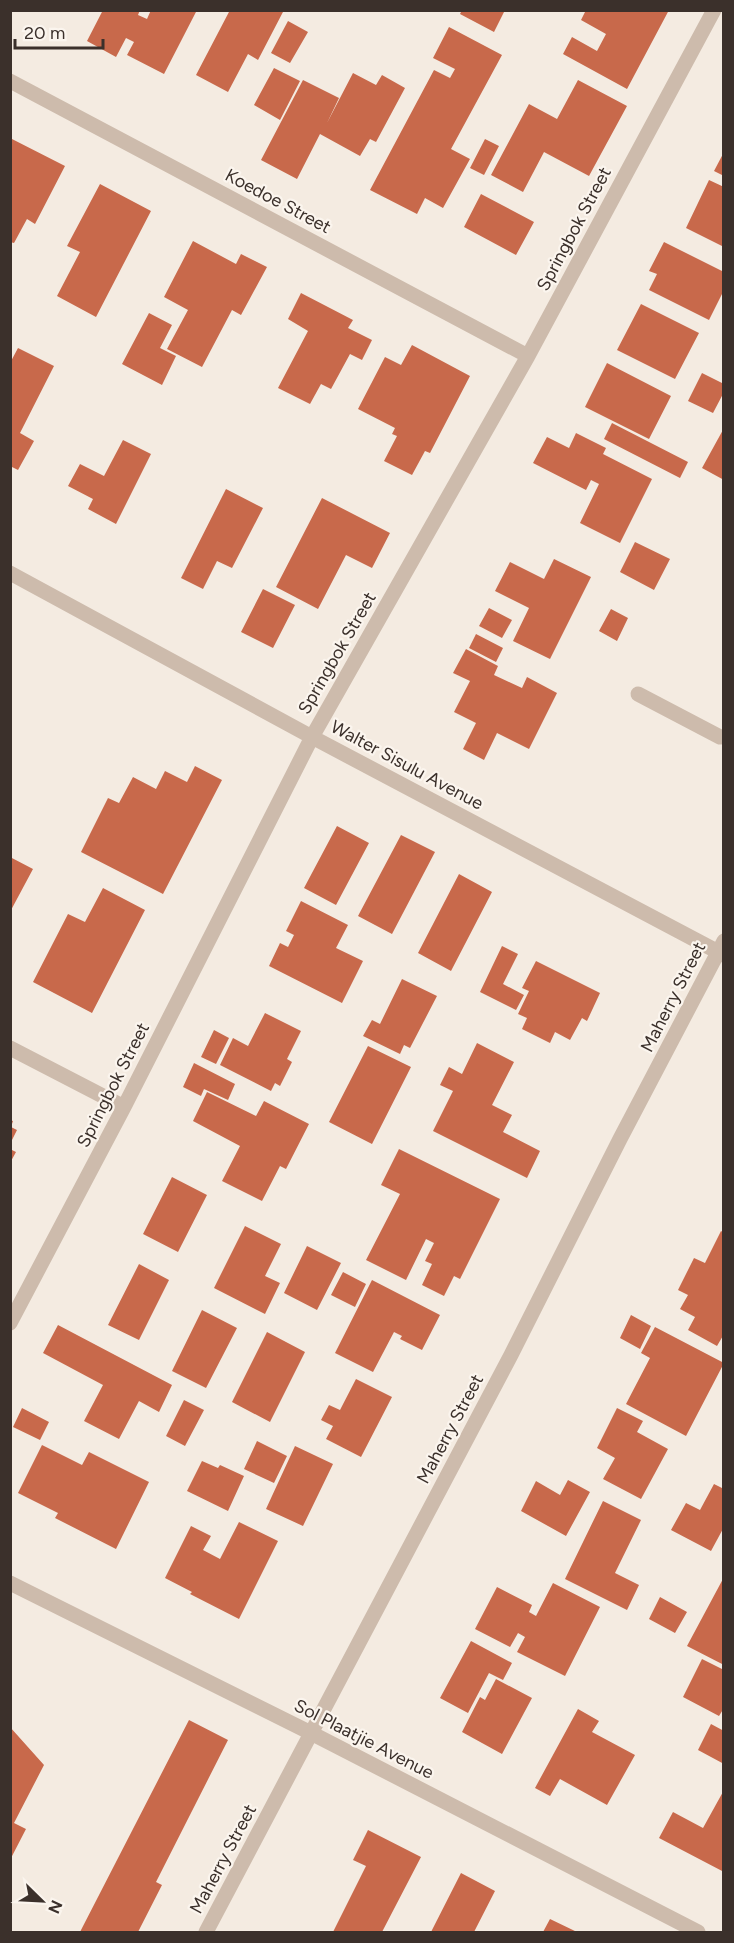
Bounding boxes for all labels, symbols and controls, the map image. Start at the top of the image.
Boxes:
scale bar [15,12,104,50]
text: 20 m [24,22,65,44]
street label: Springbok Street [532,163,616,295]
street label: Koedoe Street [221,164,335,238]
street label: Springbok Street [293,588,381,718]
street label: Walter Sisulu Avenue [327,715,487,815]
street label: Maherry Street [636,938,710,1056]
street label: Springbok Street [72,1019,154,1151]
street label: Maherry Street [412,1370,488,1487]
street label: Sol Plaatjie Avenue [291,1694,438,1784]
street label: Maherry Street [185,1800,261,1917]
north arrow [12,1871,72,1931]
text: N [44,1897,66,1916]

